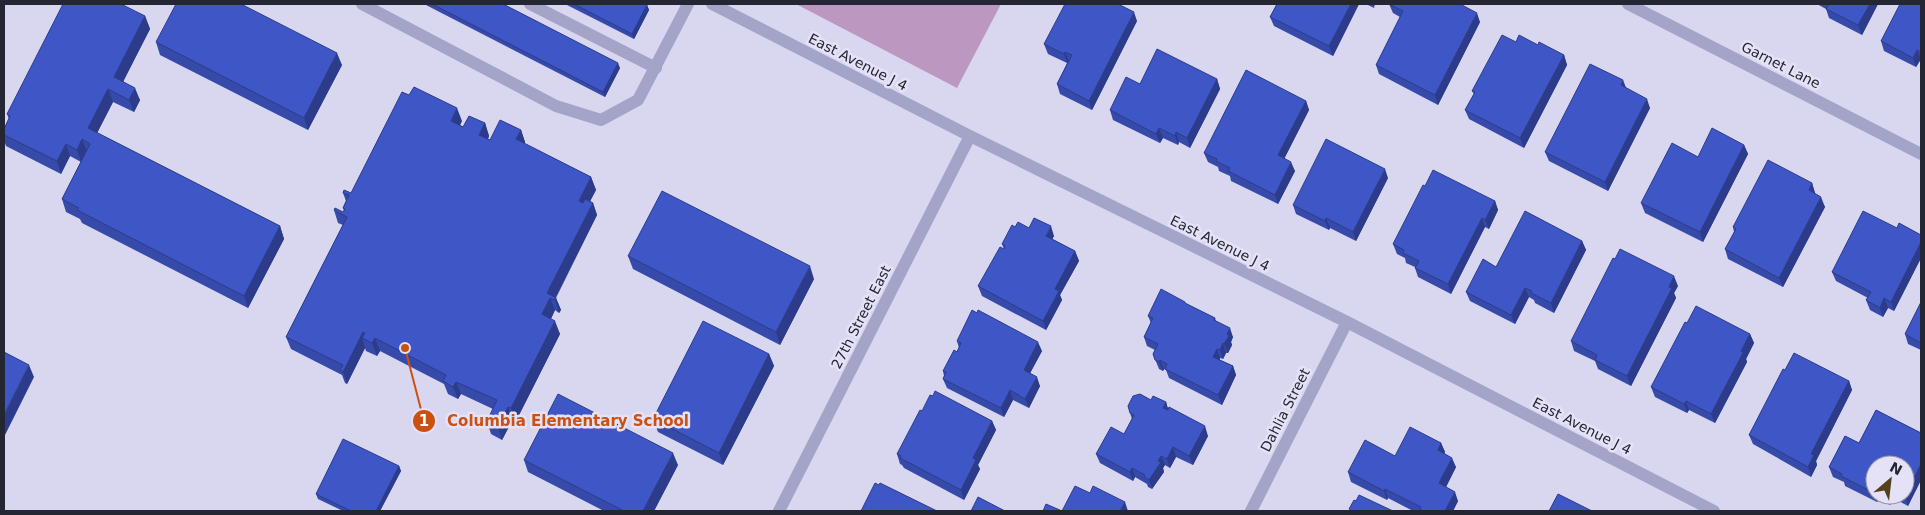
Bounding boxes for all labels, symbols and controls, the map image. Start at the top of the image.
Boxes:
street label: East Avenue J 4 [806,30,910,94]
street label: Garnet Lane [1739,38,1823,92]
street label: East Avenue J 4 [1168,212,1272,274]
street label: 27th Street East [828,262,894,371]
street label: Dahlia Street [1257,365,1313,454]
street label: East Avenue J 4 [1530,394,1634,458]
callout: Columbia Elementary School [412,406,698,436]
text: 1 [419,412,429,430]
text: Columbia Elementary School [447,412,689,430]
north arrow [1865,455,1915,505]
text: N [1887,459,1905,478]

